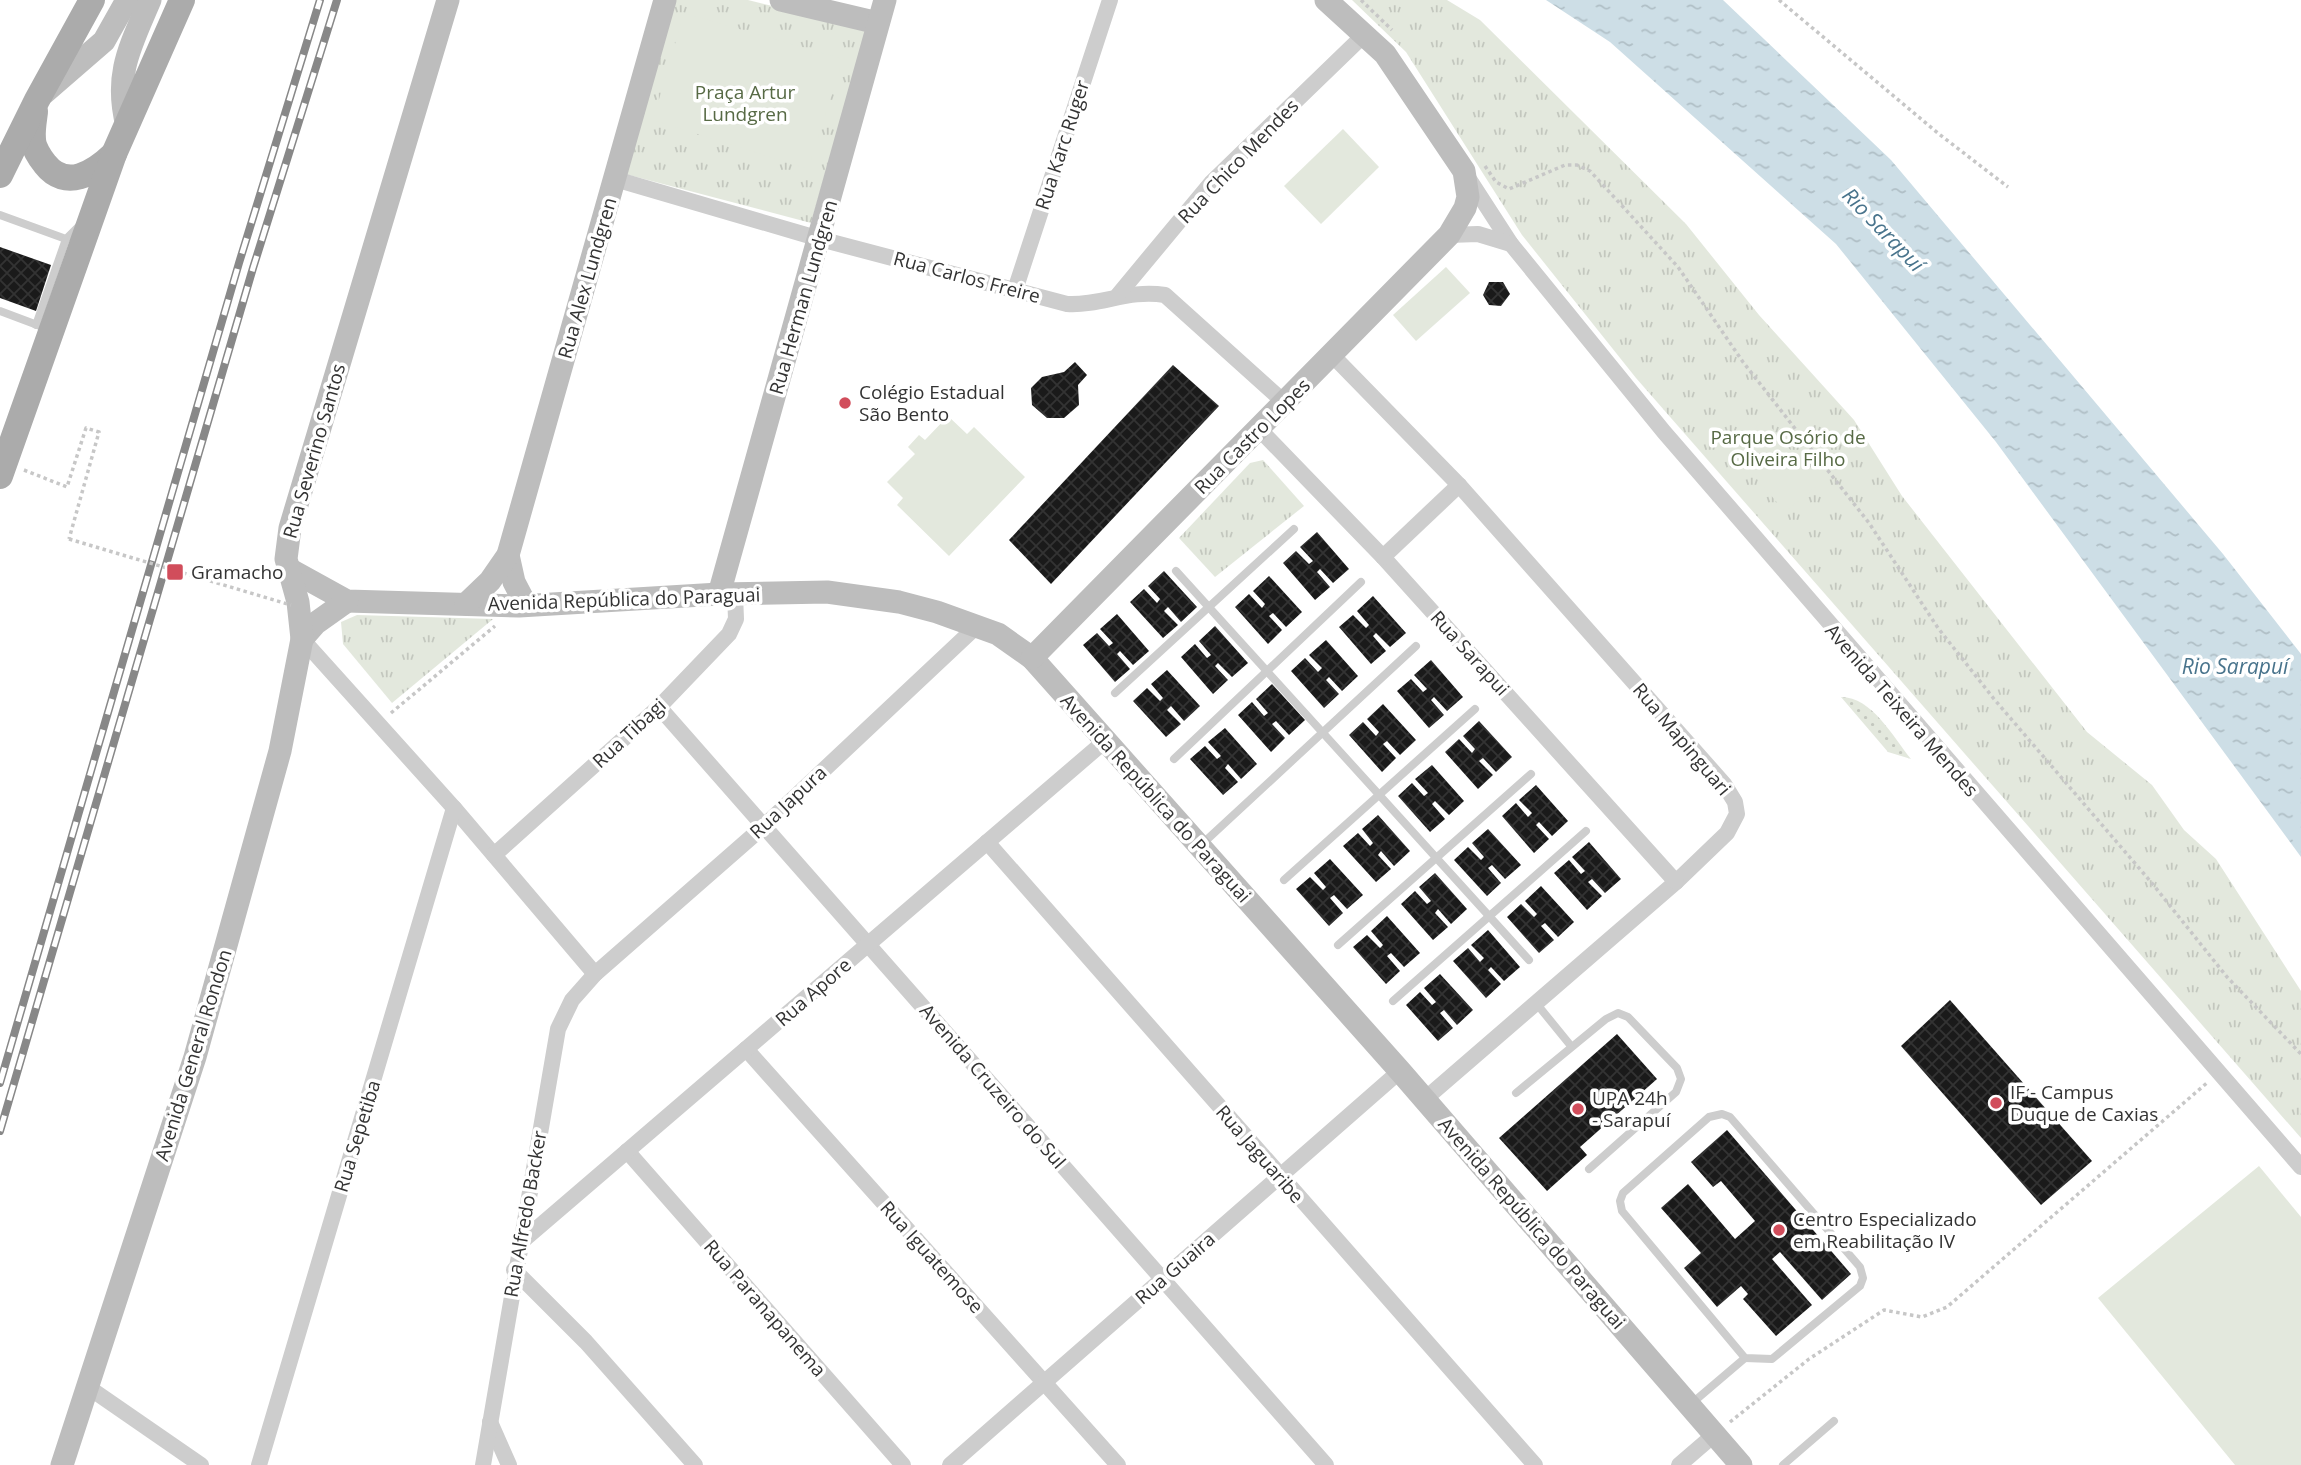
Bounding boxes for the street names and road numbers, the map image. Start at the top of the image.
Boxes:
street label: Rua Karc Ruger [1029,77,1095,213]
street label: Rua Chico Mendes [1172,93,1304,229]
street label: Rua Alex Lundgren [552,194,622,362]
street label: Rua Herman Lundgren [763,197,843,397]
street label: Rua Carlos Freire [891,245,1043,309]
street label: Rua Severino Santos [277,361,351,541]
street label: Rua Castro Lopes [1188,372,1316,500]
street label: Avenida República do Paraguai [487,581,761,617]
street label: Rua Sarapui [1425,605,1515,701]
street label: Avenida Teixeira Mendes [1820,618,1984,802]
street label: Rua Mapinguari [1627,677,1737,801]
street label: Avenida República do Paraguai [1055,688,1257,908]
street label: Rua Tibagi [587,692,671,774]
street label: Rua Japura [744,760,832,844]
street label: Avenida General Rondon [148,946,238,1164]
street label: Rua Apore [770,952,856,1032]
street label: Avenida Cruzeiro do Sul [914,998,1072,1174]
street label: Rua Sepetiba [328,1077,386,1195]
street label: Rua Jaguaribe [1210,1099,1310,1209]
street label: Avenida República do Paraguai [1433,1112,1631,1334]
street label: Rua Alfredo Backer [498,1128,553,1299]
street label: Rua Iguatemose [875,1195,989,1319]
street label: Rua Guaira [1129,1226,1221,1310]
street label: Rua Paranapanema [698,1234,832,1382]

